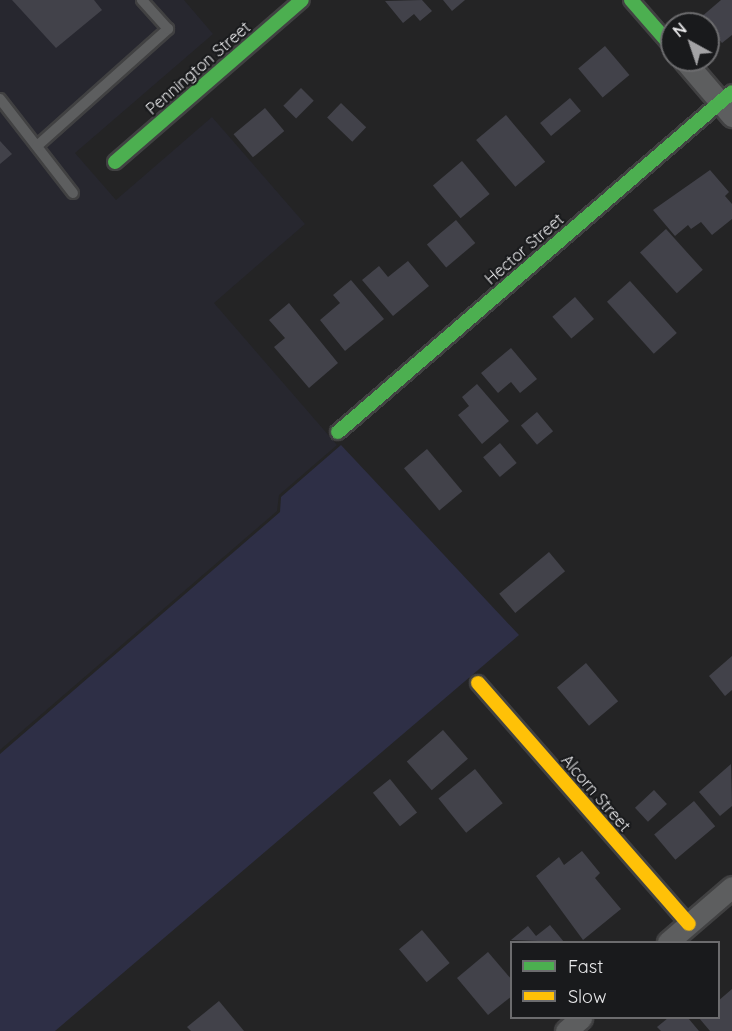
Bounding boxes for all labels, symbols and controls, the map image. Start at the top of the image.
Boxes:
north arrow [660,12,720,72]
street label: Pennington Street [142,17,254,119]
text: N [669,18,691,41]
street label: Hector Street [481,210,567,288]
street label: Alcorn Street [557,751,635,835]
legend [510,941,720,1019]
text: Fast [568,955,603,978]
text: Slow [568,985,606,1008]

